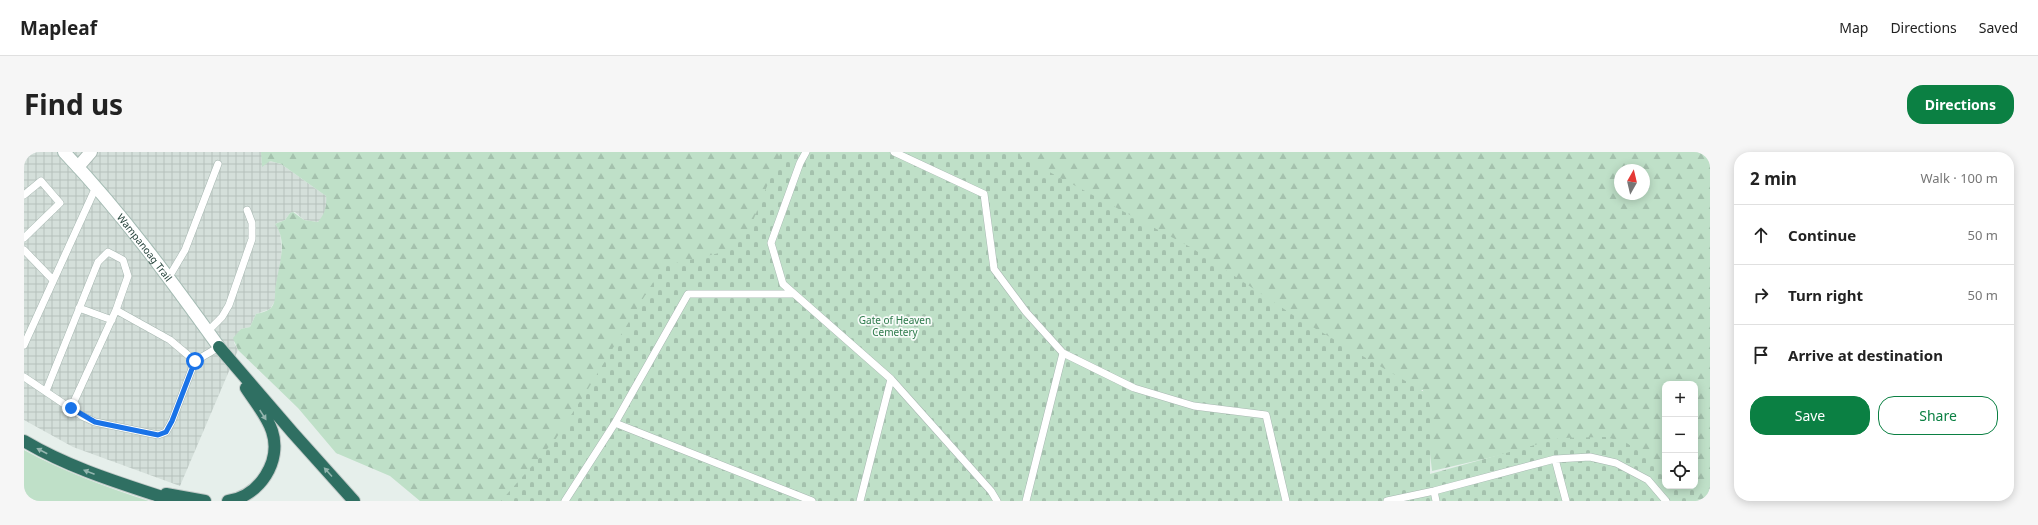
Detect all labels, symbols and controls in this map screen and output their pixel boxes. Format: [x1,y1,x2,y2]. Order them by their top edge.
text: Mapleaf [20,15,97,41]
text: Map [1839,18,1868,37]
text: Directions [1890,18,1957,37]
text: Saved [1979,18,2018,37]
text: Find us [24,85,123,123]
button: Directions [1907,85,2014,124]
north arrow [1614,164,1650,200]
text: 2 min [1750,167,1797,190]
text: Walk · 100 m [1920,169,1998,187]
street label: Wampanoag Trail [114,211,176,284]
icon: ahead [1750,224,1772,246]
text: Continue [1788,225,1856,245]
text: 50 m [1968,226,1998,244]
icon: right [1750,284,1772,306]
text: Turn right [1788,285,1863,305]
text: 50 m [1968,286,1998,304]
park label: Gate of Heaven Cemetery [859,313,931,339]
icon: arrive [1750,344,1772,366]
text: Arrive at destination [1788,345,1943,365]
route start [186,352,204,370]
map controls [1662,381,1698,489]
button: + [1662,381,1698,417]
button: Save [1750,396,1870,435]
button: Share [1878,396,1998,435]
route end [62,399,80,417]
one-way arrow [260,409,267,421]
button: − [1662,417,1698,453]
one-way arrow [36,447,47,454]
button: locate [1662,453,1698,489]
one-way arrow [324,468,333,477]
one-way arrow [83,469,95,475]

